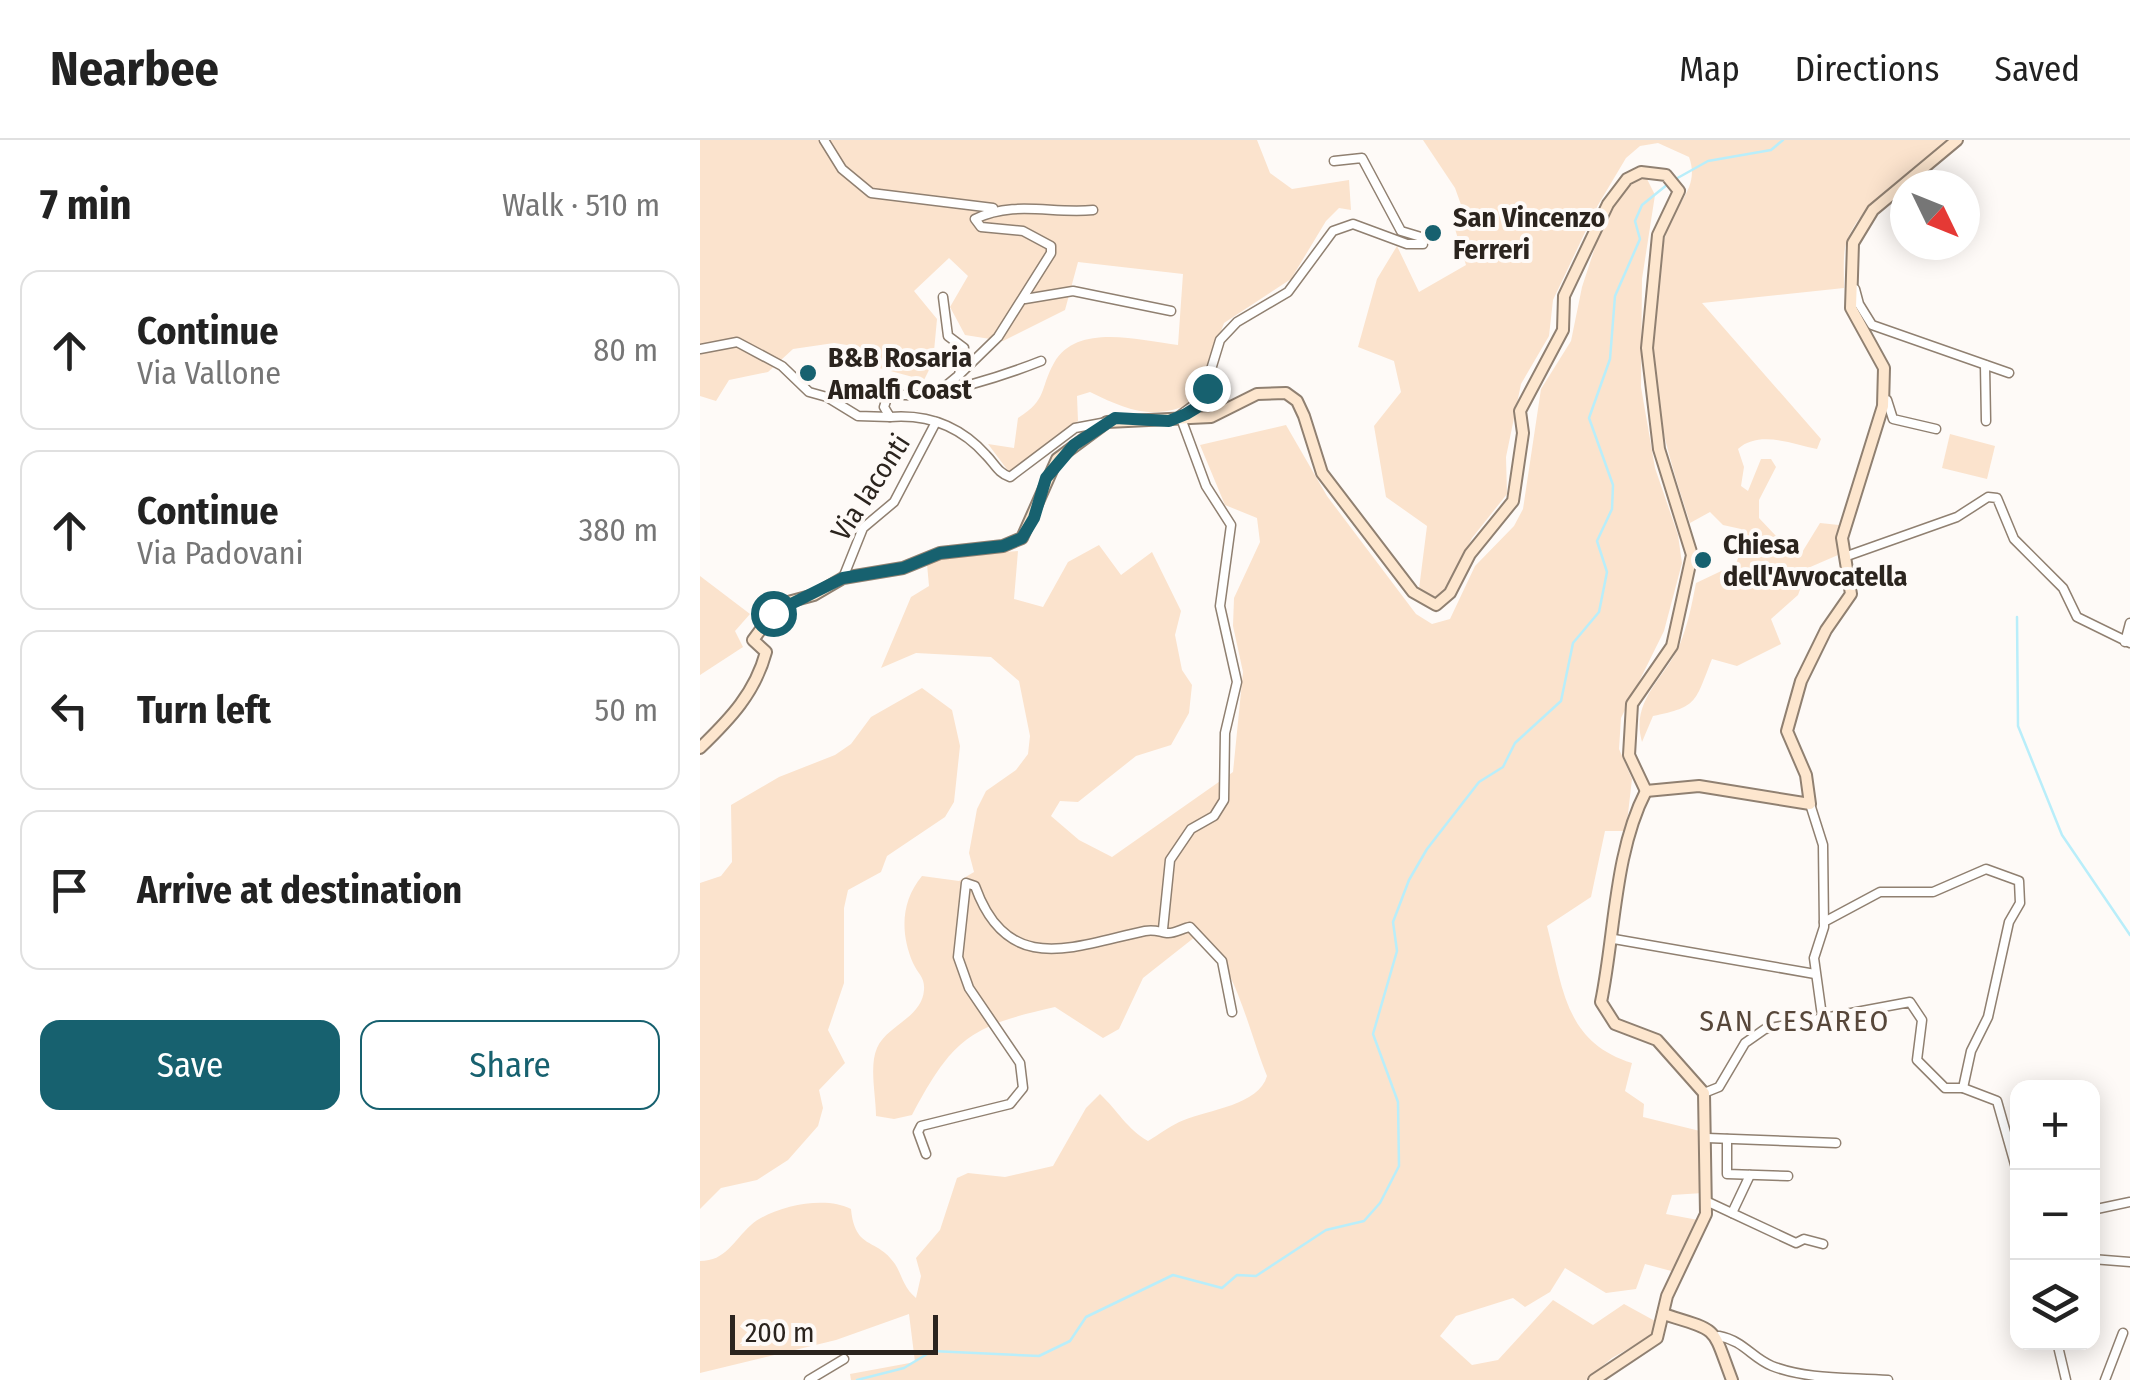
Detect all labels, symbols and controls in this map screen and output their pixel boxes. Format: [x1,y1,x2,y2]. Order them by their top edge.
text: Nearbee [50,40,219,98]
text: Map [1679,48,1740,90]
text: Directions [1795,48,1940,90]
text: Saved [1995,48,2080,90]
north arrow [1890,170,1980,260]
text: 7 min [40,180,132,230]
text: Walk · 510 m [502,186,660,224]
place label: San Vincenzo Ferreri [1453,201,1606,266]
marker: San Vincenzo Ferreri [1422,222,1444,244]
text: Continue [137,308,278,354]
icon: ahead [42,323,97,378]
text: 80 m [593,331,658,369]
place label: B&B Rosaria Amalfi Coast [827,341,973,406]
text: Via Vallone [137,354,281,392]
marker: B&B Rosaria Amalfi Coast [797,362,819,384]
route end [1185,366,1231,412]
street label: Via Iaconti [824,428,917,547]
text: Continue [137,488,278,534]
icon: ahead [42,503,97,558]
text: 380 m [579,511,658,549]
place label: Chiesa dell'Avvocatella [1723,528,1908,593]
text: Via Padovani [137,534,304,572]
marker: Chiesa dell'Avvocatella [1692,549,1714,571]
route start [751,591,797,637]
icon: left [42,683,97,738]
text: Turn left [137,687,271,733]
text: 50 m [595,691,658,729]
icon: arrive [42,863,97,918]
text: Arrive at destination [137,867,462,913]
district label: SAN CESAREO [1699,1003,1891,1039]
button: Save [40,1020,340,1110]
button: Share [360,1020,660,1110]
map controls [2010,1080,2100,1350]
button: + [2010,1080,2100,1170]
button: − [2010,1170,2100,1260]
button: layers [2010,1260,2100,1350]
scale bar [730,1310,938,1354]
text: 200 m [745,1316,815,1349]

